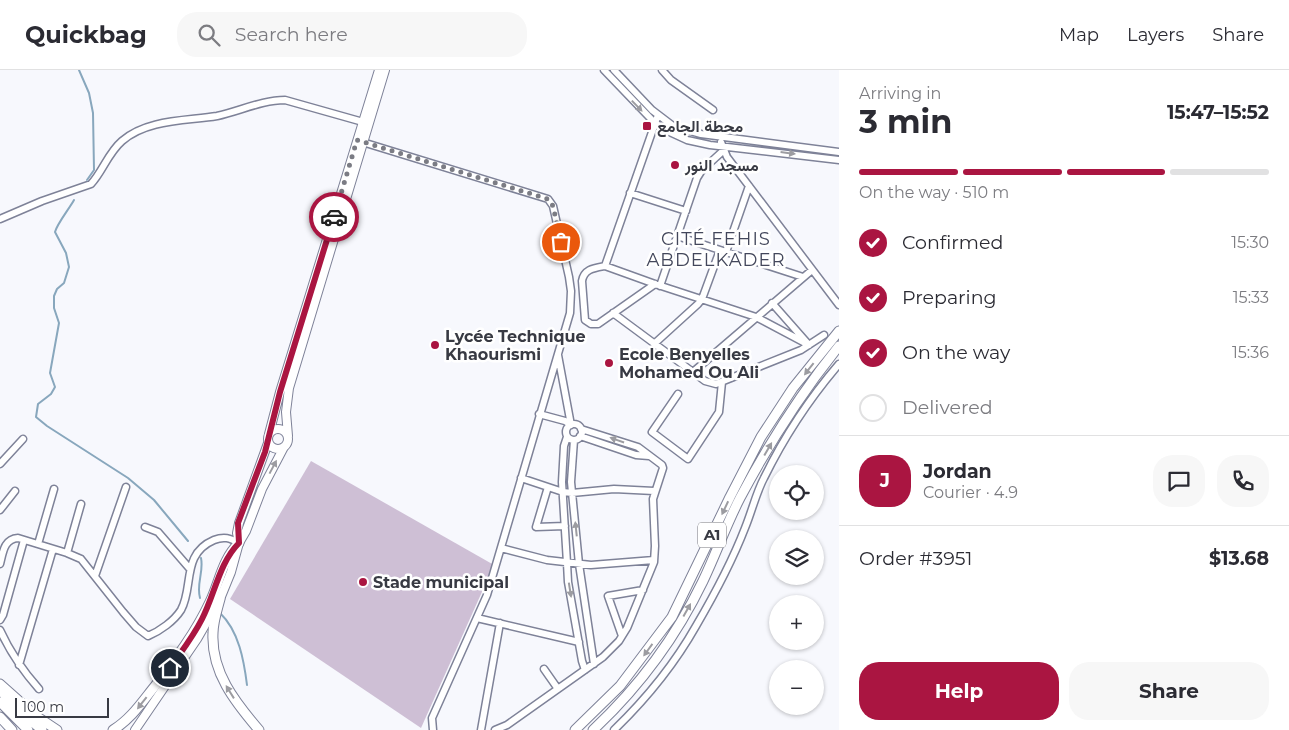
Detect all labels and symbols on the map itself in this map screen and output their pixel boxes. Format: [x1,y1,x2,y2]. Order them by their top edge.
one-way arrow [631,100,643,112]
place label: محطة الجامع [657,117,743,138]
marker: محطة الجامع [641,120,653,132]
one-way arrow [780,149,796,157]
place label: مسجد النور [684,156,759,176]
marker: مسجد النور [669,159,681,171]
courier [309,192,359,242]
pin [540,221,582,263]
district label: CITÉ FEHIS ABDELKADER [646,228,786,271]
place label: Lycée Technique Khaourismi [445,327,586,364]
marker: Lycée Technique Khaourismi [429,339,441,351]
place label: Ecole Benyelles Mohamed Ou Ali [619,345,759,382]
marker: Ecole Benyelles Mohamed Ou Ali [603,357,615,369]
one-way arrow [803,362,814,375]
one-way arrow [609,436,624,444]
one-way arrow [763,442,772,455]
one-way arrow [269,460,277,474]
one-way arrow [721,501,729,515]
one-way arrow [572,520,580,536]
road number: A1 [698,522,726,548]
place label: Stade municipal [373,573,509,592]
marker: Stade municipal [357,576,369,588]
one-way arrow [566,582,574,598]
one-way arrow [683,603,692,616]
one-way arrow [643,643,653,657]
pin [149,647,191,689]
one-way arrow [225,685,234,698]
scale bar [15,695,109,718]
one-way arrow [136,696,147,709]

